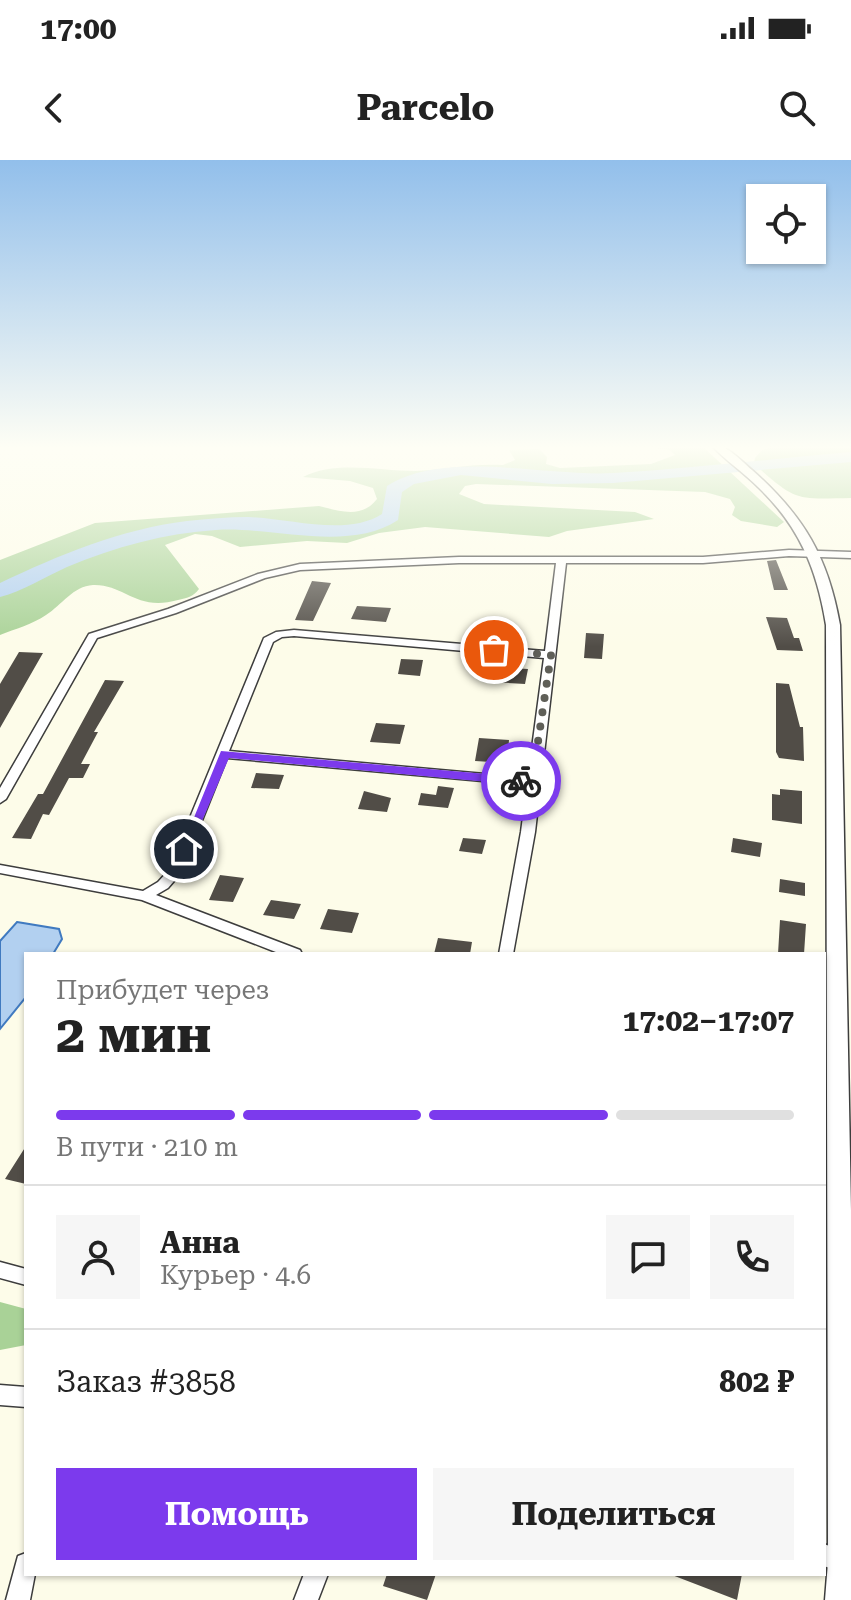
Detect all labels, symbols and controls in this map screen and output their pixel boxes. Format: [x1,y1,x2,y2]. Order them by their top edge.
text: 17:00 [40,11,117,46]
icon: back [32,86,76,130]
icon: search [775,86,819,130]
text: Parcelo [356,87,495,129]
map controls [746,184,826,264]
button: locate [746,184,826,264]
pin [460,616,528,684]
icon: bag [472,628,516,672]
courier [481,741,561,821]
icon: bike [499,759,543,803]
pin [150,815,218,883]
icon: home [162,827,206,871]
text: Прибудет через [56,975,270,1005]
text: 17:02–17:07 [622,1003,794,1038]
text: 2 мин [56,1004,211,1065]
text: В пути · 210 m [56,1132,238,1162]
button: person [56,1215,140,1299]
button: chat [606,1215,690,1299]
button: phone [710,1215,794,1299]
text: Анна [160,1225,240,1260]
text: Курьер · 4.6 [160,1260,311,1290]
text: Заказ #3858 [56,1364,236,1399]
text: 802 ₽ [719,1364,794,1399]
button: Помощь [56,1468,417,1560]
button: Поделиться [433,1468,794,1560]

